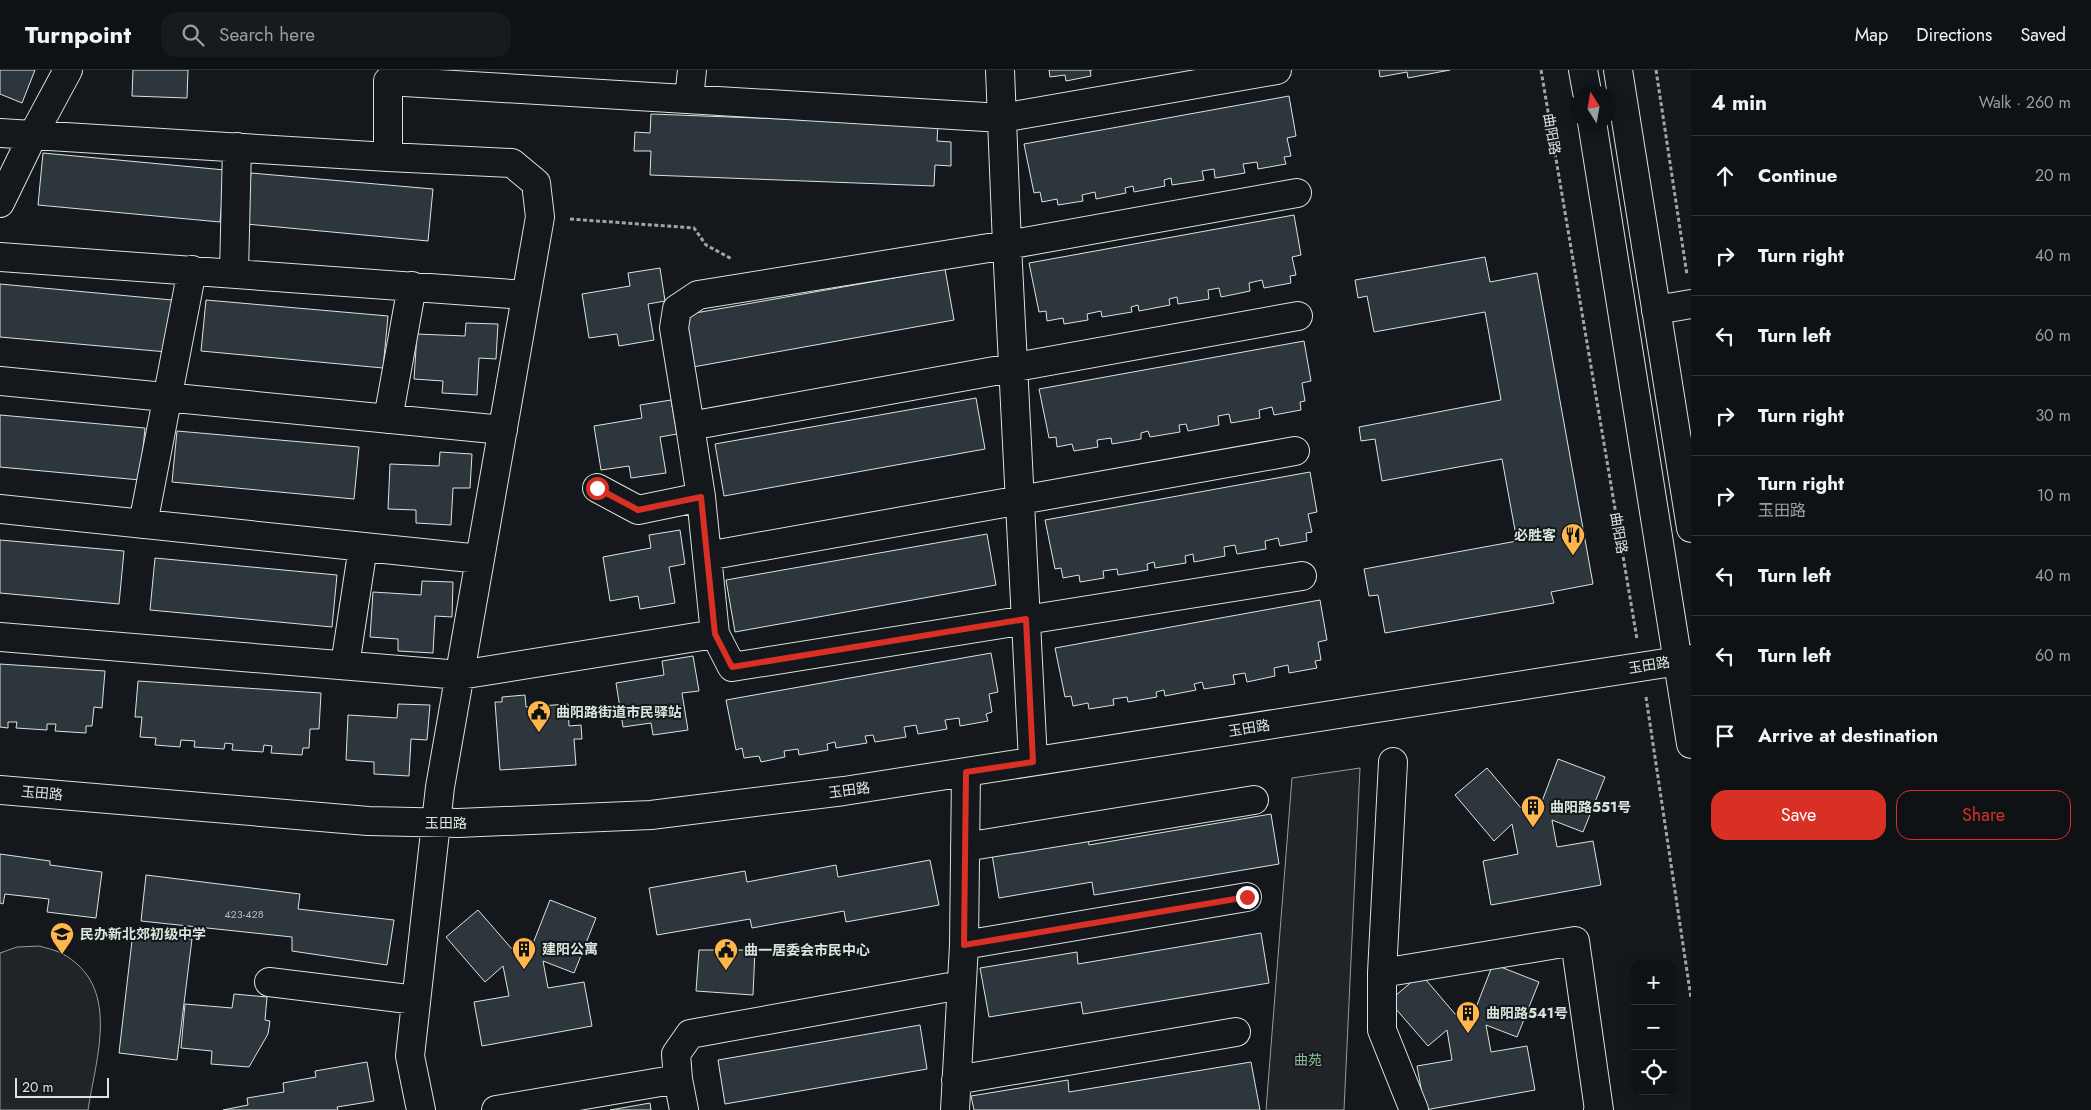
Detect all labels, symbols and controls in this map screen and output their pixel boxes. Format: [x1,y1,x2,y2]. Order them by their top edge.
search box [161,12,511,57]
text: Turnpoint [25,17,131,52]
icon: search [179,21,207,49]
text: Search here [219,21,315,48]
text: Map [1855,22,1888,48]
text: Directions [1916,22,1992,48]
text: Saved [2020,22,2066,48]
north arrow [1571,85,1616,130]
text: 4 min [1711,88,1767,118]
text: Walk · 260 m [1979,91,2071,114]
street label: 曲阳路 [1539,112,1565,156]
icon: ahead [1711,162,1739,190]
text: Continue [1758,162,1837,189]
text: 20 m [2035,164,2071,187]
icon: right [1711,242,1739,270]
text: Turn right [1758,242,1844,269]
text: 40 m [2035,244,2071,267]
icon: left [1711,322,1739,350]
text: Turn left [1758,322,1831,349]
text: 60 m [2035,324,2071,347]
icon: right [1711,402,1739,430]
text: Turn right [1758,402,1844,429]
text: 30 m [2035,404,2071,427]
text: Turn right [1758,470,1844,497]
route start [586,477,609,500]
icon: right [1711,482,1739,510]
text: 10 m [2037,484,2071,507]
text: 玉田路 [1758,499,1806,522]
street label: 曲阳路 [1606,511,1632,555]
restaurant icon: 必胜客 [1560,522,1586,556]
place label: 必胜客 [1514,525,1556,545]
icon: left [1711,562,1739,590]
text: Turn left [1758,562,1831,589]
text: 40 m [2035,564,2071,587]
icon: left [1711,642,1739,670]
text: Turn left [1758,642,1831,669]
text: 60 m [2035,644,2071,667]
street label: 玉田路 [1627,652,1671,678]
public building icon: 曲阳路街道市民驿站 [526,699,552,733]
place label: 曲阳路街道市民驿站 [556,702,682,722]
street label: 玉田路 [1227,715,1271,741]
icon: arrive [1711,722,1739,750]
text: Arrive at destination [1758,722,1938,749]
street label: 玉田路 [827,777,871,803]
street label: 玉田路 [20,781,64,805]
button: Save [1711,790,1886,840]
button: Share [1896,790,2071,840]
building icon: 曲阳路551号 [1520,794,1546,828]
place label: 曲阳路551号 [1550,797,1631,817]
street label: 玉田路 [425,813,467,833]
route end [1236,886,1259,909]
house number: 423-428 [224,906,264,922]
school or university icon: 民办新北郊初级中学 [49,921,75,955]
place label: 民办新北郊初级中学 [80,924,206,944]
building icon: 建阳公寓 [511,936,537,970]
public building icon: 曲一居委会市民中心 [713,937,739,971]
place label: 建阳公寓 [542,939,598,959]
place label: 曲一居委会市民中心 [744,940,870,960]
map controls [1631,960,1676,1095]
button: + [1631,960,1676,1005]
building icon: 曲阳路541号 [1455,1000,1481,1034]
place label: 曲阳路541号 [1486,1003,1568,1023]
button: − [1631,1005,1676,1050]
park label: 曲苑 [1294,1050,1322,1070]
button: locate [1631,1050,1676,1095]
scale bar [15,1075,109,1098]
text: 20 m [22,1077,54,1097]

